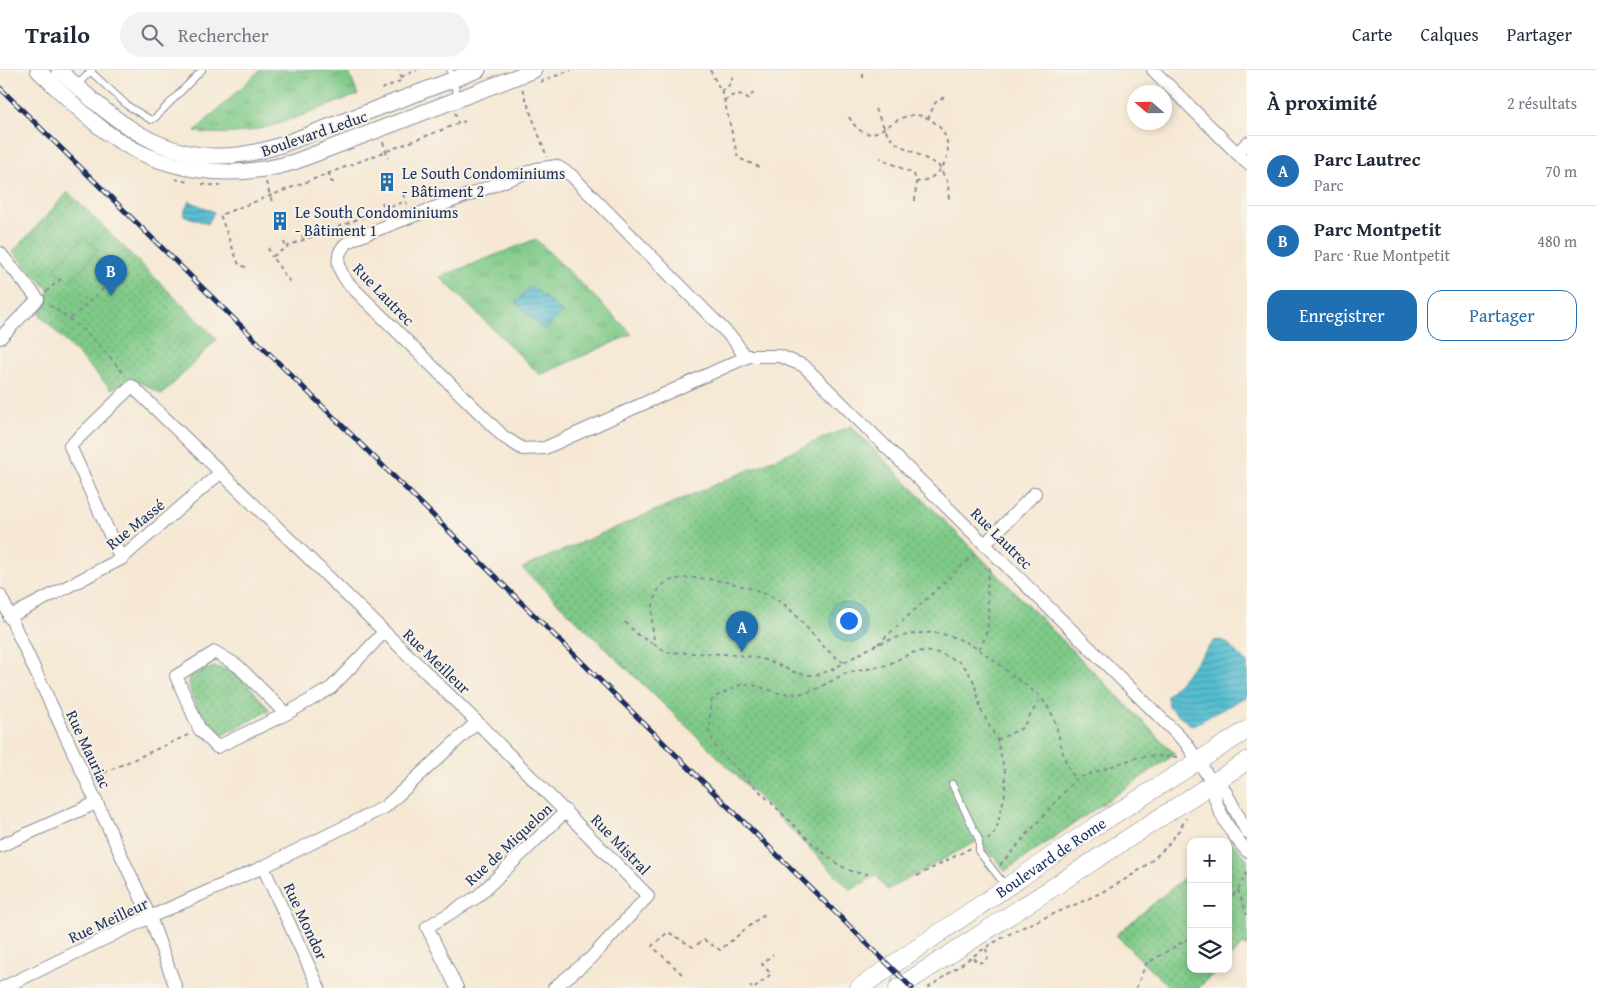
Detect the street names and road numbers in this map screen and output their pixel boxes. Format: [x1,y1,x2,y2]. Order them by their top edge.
street label: Boulevard Leduc [258,104,370,162]
street label: Rue Lautrec [348,257,420,331]
street label: Rue Massé [100,493,170,555]
street label: Rue Lautrec [965,501,1039,575]
street label: Rue Meilleur [398,623,476,700]
street label: Rue Mauriac [60,706,118,792]
street label: Rue de Miquelon [459,797,557,891]
street label: Rue Mistral [586,808,657,880]
street label: Boulevard de Rome [990,811,1111,903]
street label: Rue Mondor [278,879,334,964]
street label: Rue Meilleur [64,891,152,949]

